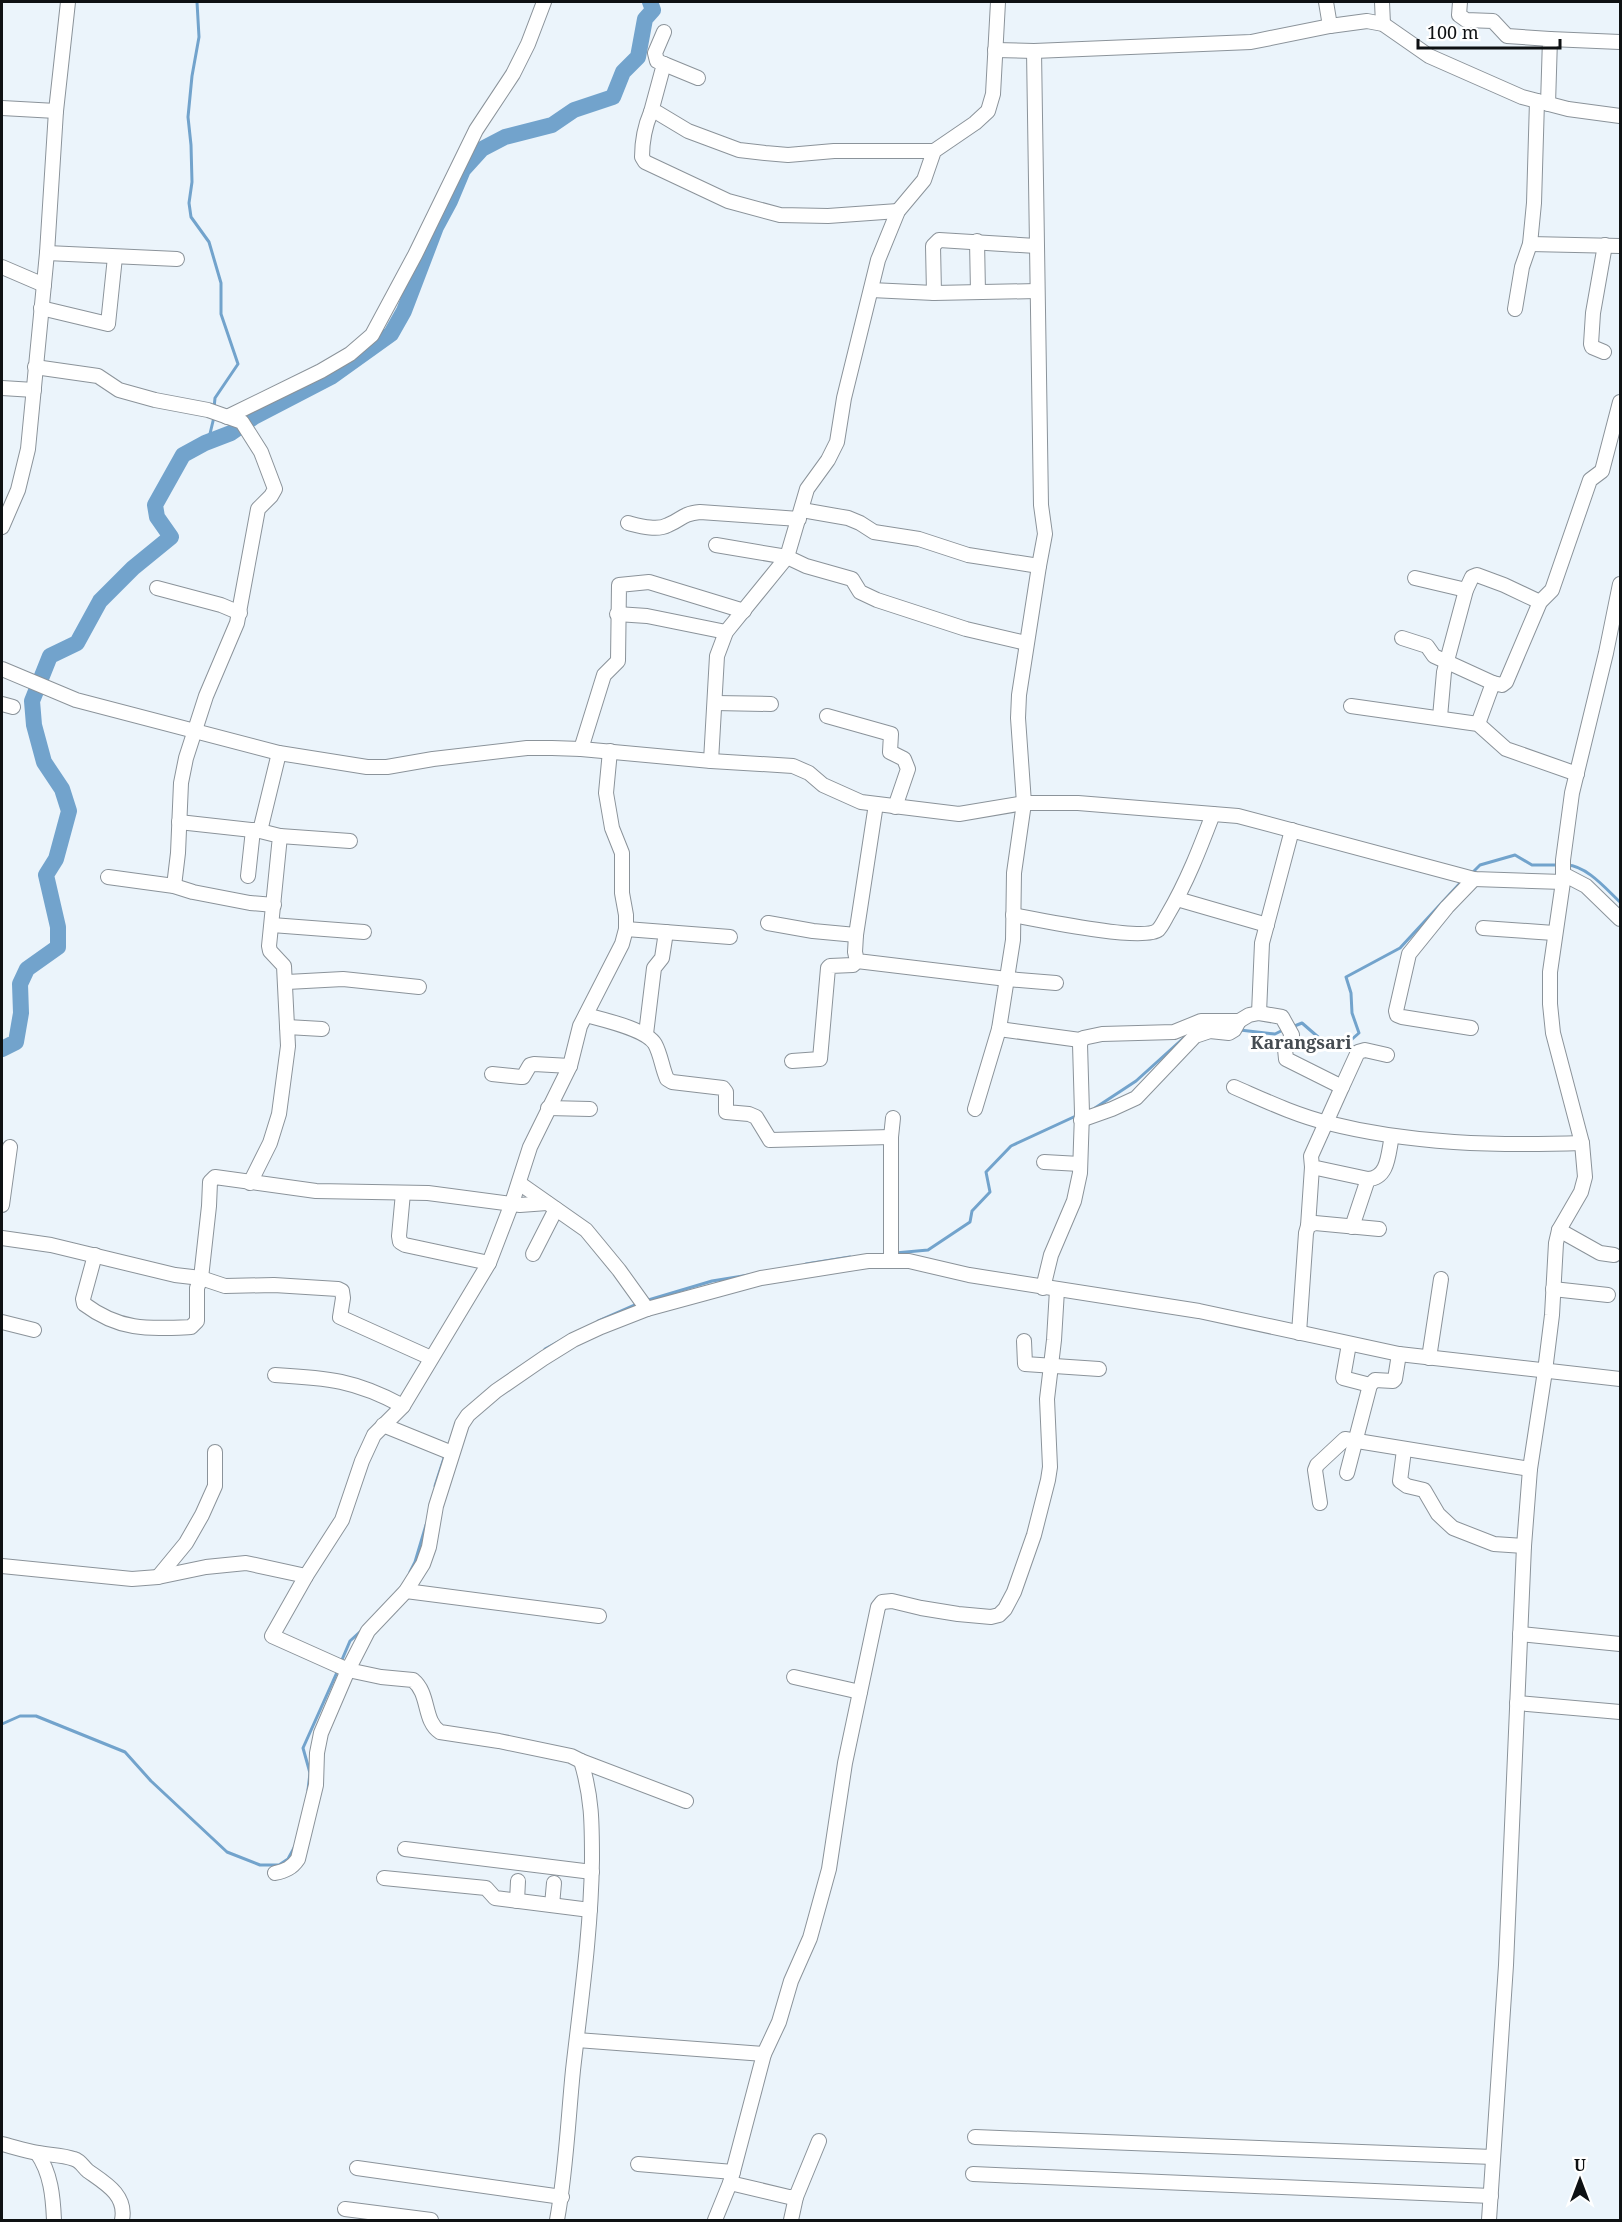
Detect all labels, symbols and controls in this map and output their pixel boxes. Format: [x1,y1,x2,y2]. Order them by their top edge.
scale bar [1418,12,1560,50]
text: 100 m [1427,20,1479,44]
district label: Karangsari [1250,1030,1352,1054]
north arrow [1550,2150,1610,2210]
text: U [1574,2154,1586,2176]

